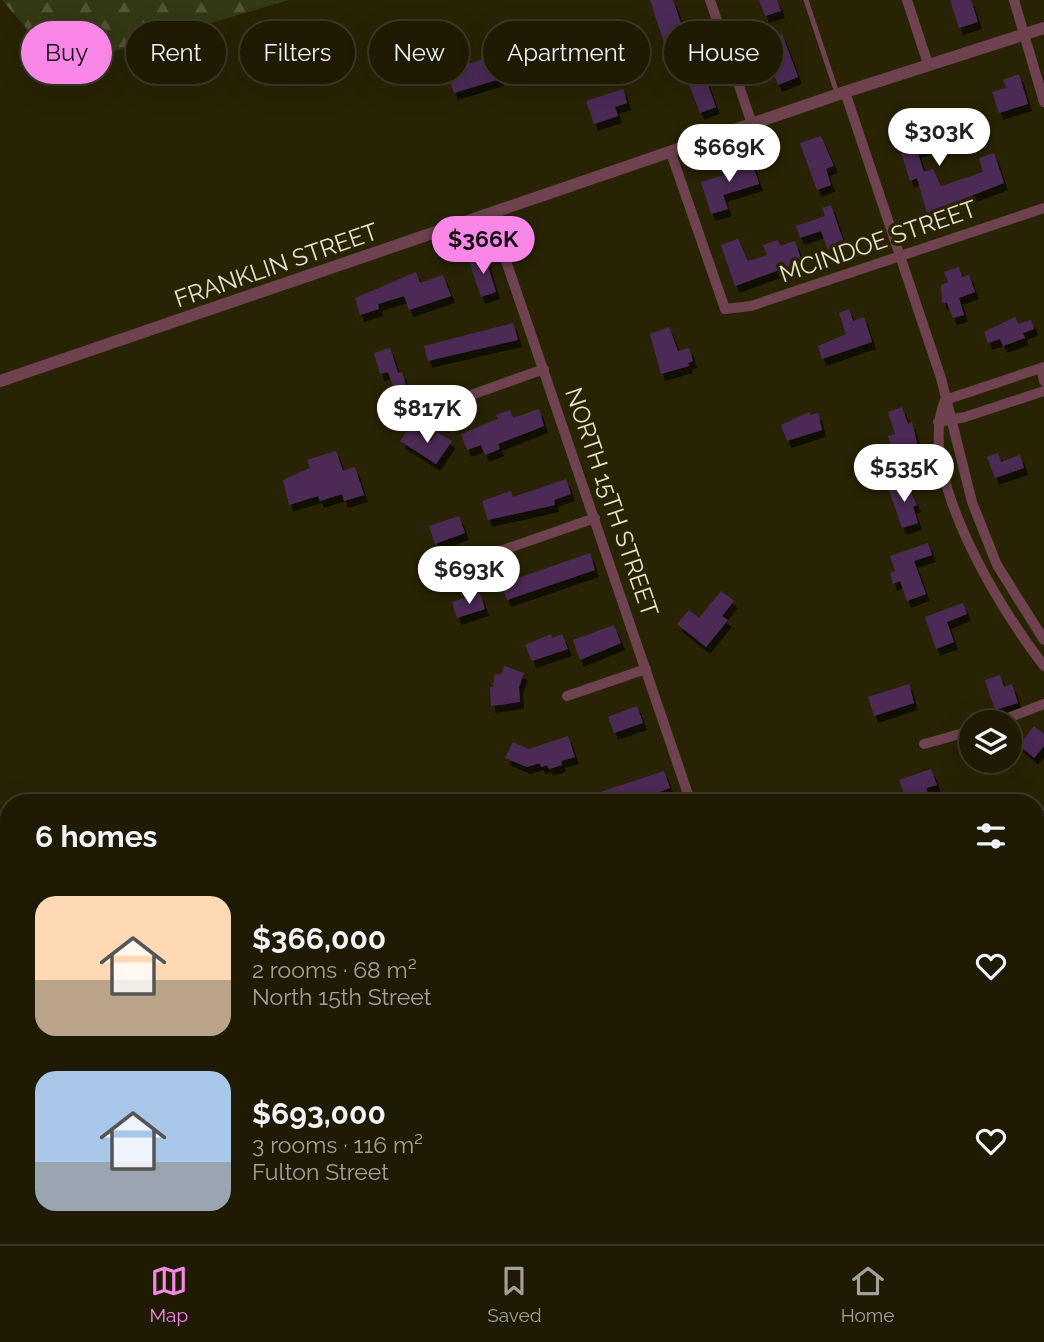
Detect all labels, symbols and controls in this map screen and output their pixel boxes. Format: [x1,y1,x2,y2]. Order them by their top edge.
chip: Buy [21,21,112,84]
chip: Rent [126,21,226,84]
chip: Filters [240,21,355,84]
chip: New [369,21,469,84]
chip: Apartment [483,21,650,84]
chip: House [664,21,783,84]
pin: $303K [890,108,988,168]
text: $303K [904,117,974,144]
pin: $669K [680,124,778,184]
text: $669K [693,133,765,160]
street label: MCINDOE STREET [776,194,981,288]
street label: FRANKLIN STREET [170,216,382,313]
pin: $366K [434,216,532,276]
text: $366K [448,225,518,252]
street label: NORTH 15TH STREET [559,384,665,621]
pin: $817K [378,386,476,445]
text: $817K [393,394,461,421]
pin: $535K [855,444,953,504]
text: $535K [870,453,938,480]
pin: $693K [420,546,518,606]
text: $693K [434,555,504,582]
map controls [959,710,1022,773]
button: layers [959,710,1022,773]
icon: filters [972,817,1010,855]
text: 6 homes [35,819,157,854]
text: $366,000 [252,921,386,956]
icon: home [91,924,175,1008]
icon: heart [972,947,1010,985]
text: 2 rooms · 68 m² [252,956,417,983]
text: North 15th Street [252,983,431,1010]
text: $693,000 [252,1096,386,1131]
icon: home [91,1099,175,1183]
icon: heart [972,1122,1010,1160]
text: 3 rooms · 116 m² [252,1131,423,1158]
text: Fulton Street [252,1158,389,1185]
tab: Map [150,1262,188,1326]
tab: Saved [487,1262,542,1326]
tab: Home [841,1262,894,1326]

